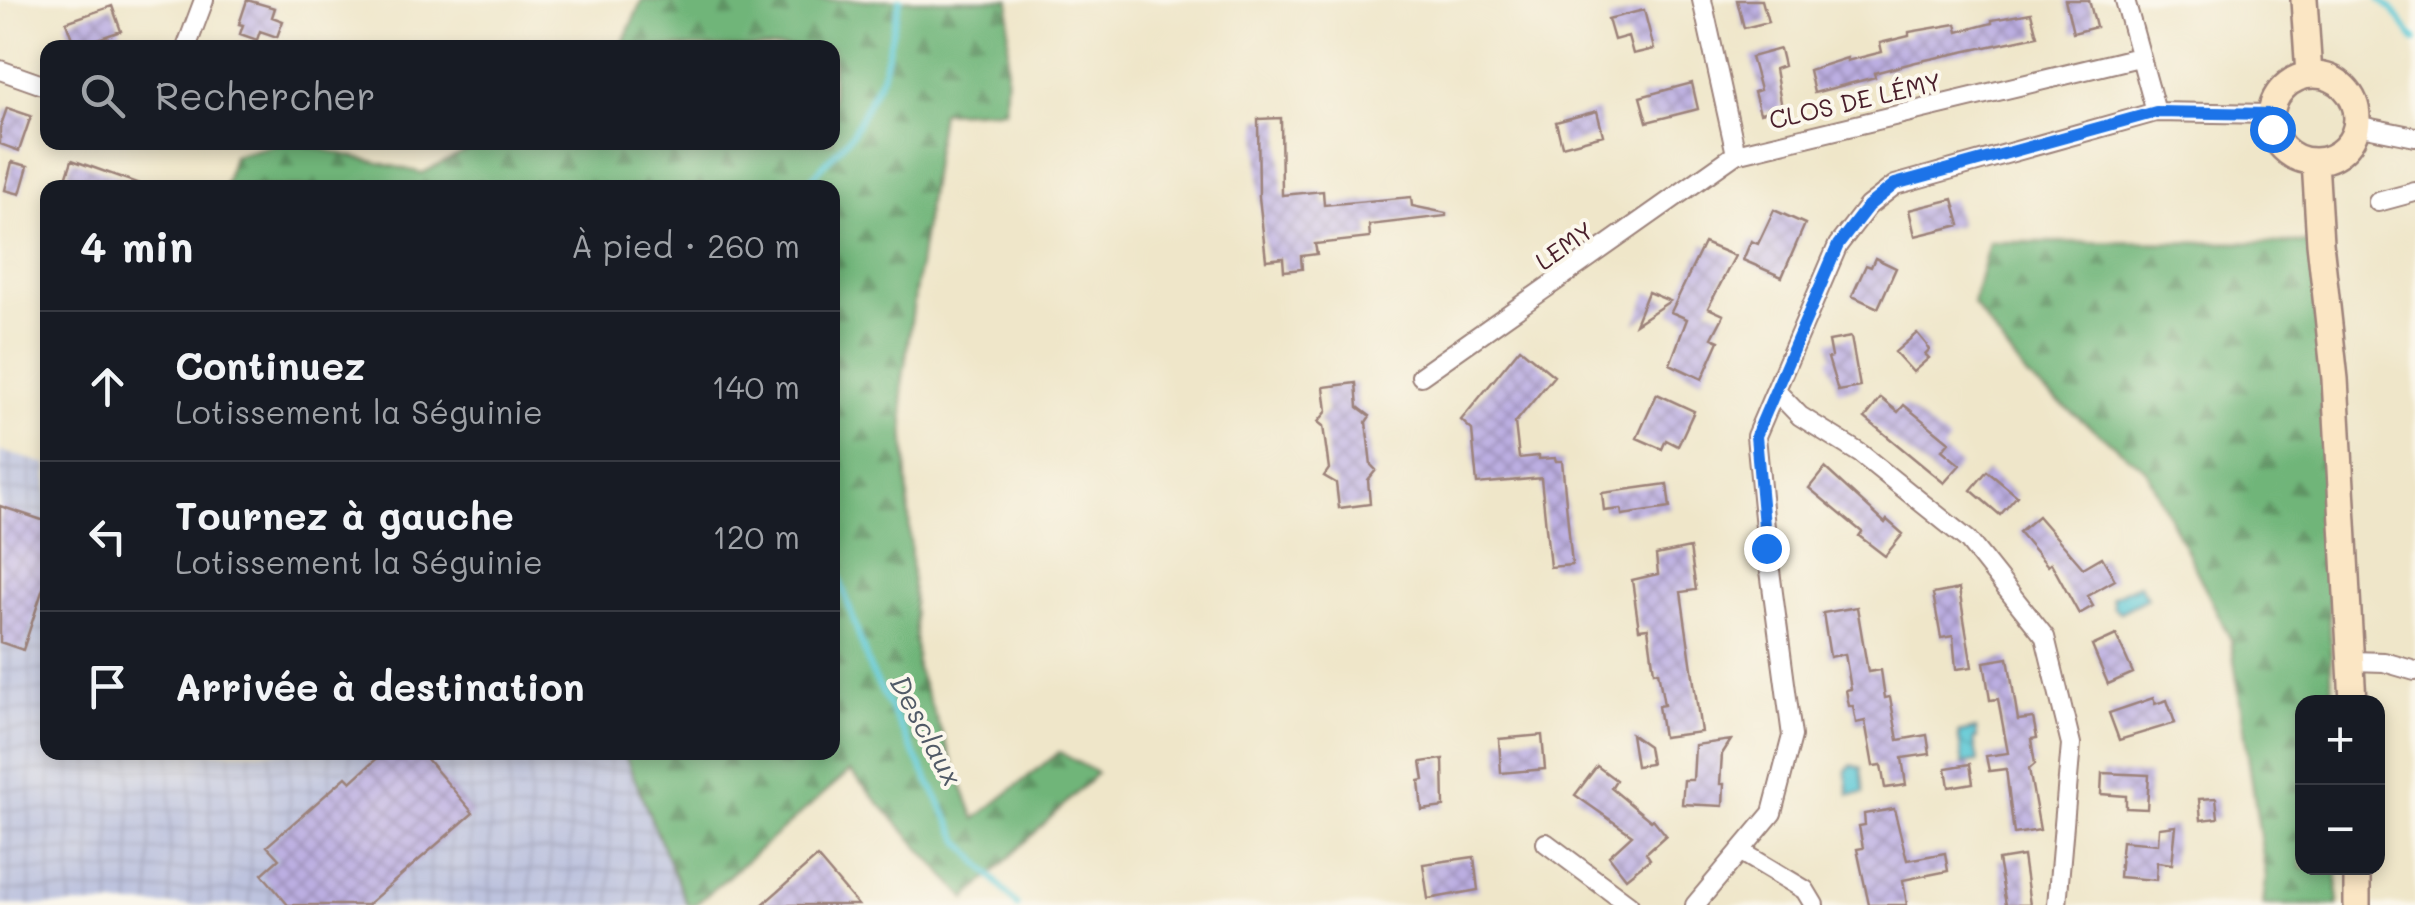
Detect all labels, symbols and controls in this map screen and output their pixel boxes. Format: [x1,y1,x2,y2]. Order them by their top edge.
search box [40,40,840,150]
street label: CLOS DE LÉMY [1766,65,1944,135]
icon: search [75,68,130,123]
text: Rechercher [155,70,376,120]
route start [2250,107,2296,153]
street label: LEMY [1529,214,1599,276]
text: 4 min [80,218,193,273]
text: À pied · 260 m [571,224,800,266]
text: Continuez [175,340,366,390]
icon: ahead [80,359,135,414]
text: 140 m [711,365,800,407]
text: Lotissement la Séguinie [175,390,543,432]
text: Tournez à gauche [175,490,514,540]
icon: left [80,509,135,564]
text: 120 m [712,515,800,557]
route end [1744,526,1790,572]
text: Lotissement la Séguinie [175,540,543,582]
icon: arrive [80,659,135,714]
text: Arrivée à destination [175,661,585,711]
water label: Desclaux [883,668,971,792]
map controls [2295,695,2385,875]
button: + [2295,695,2385,785]
button: − [2295,785,2385,875]

